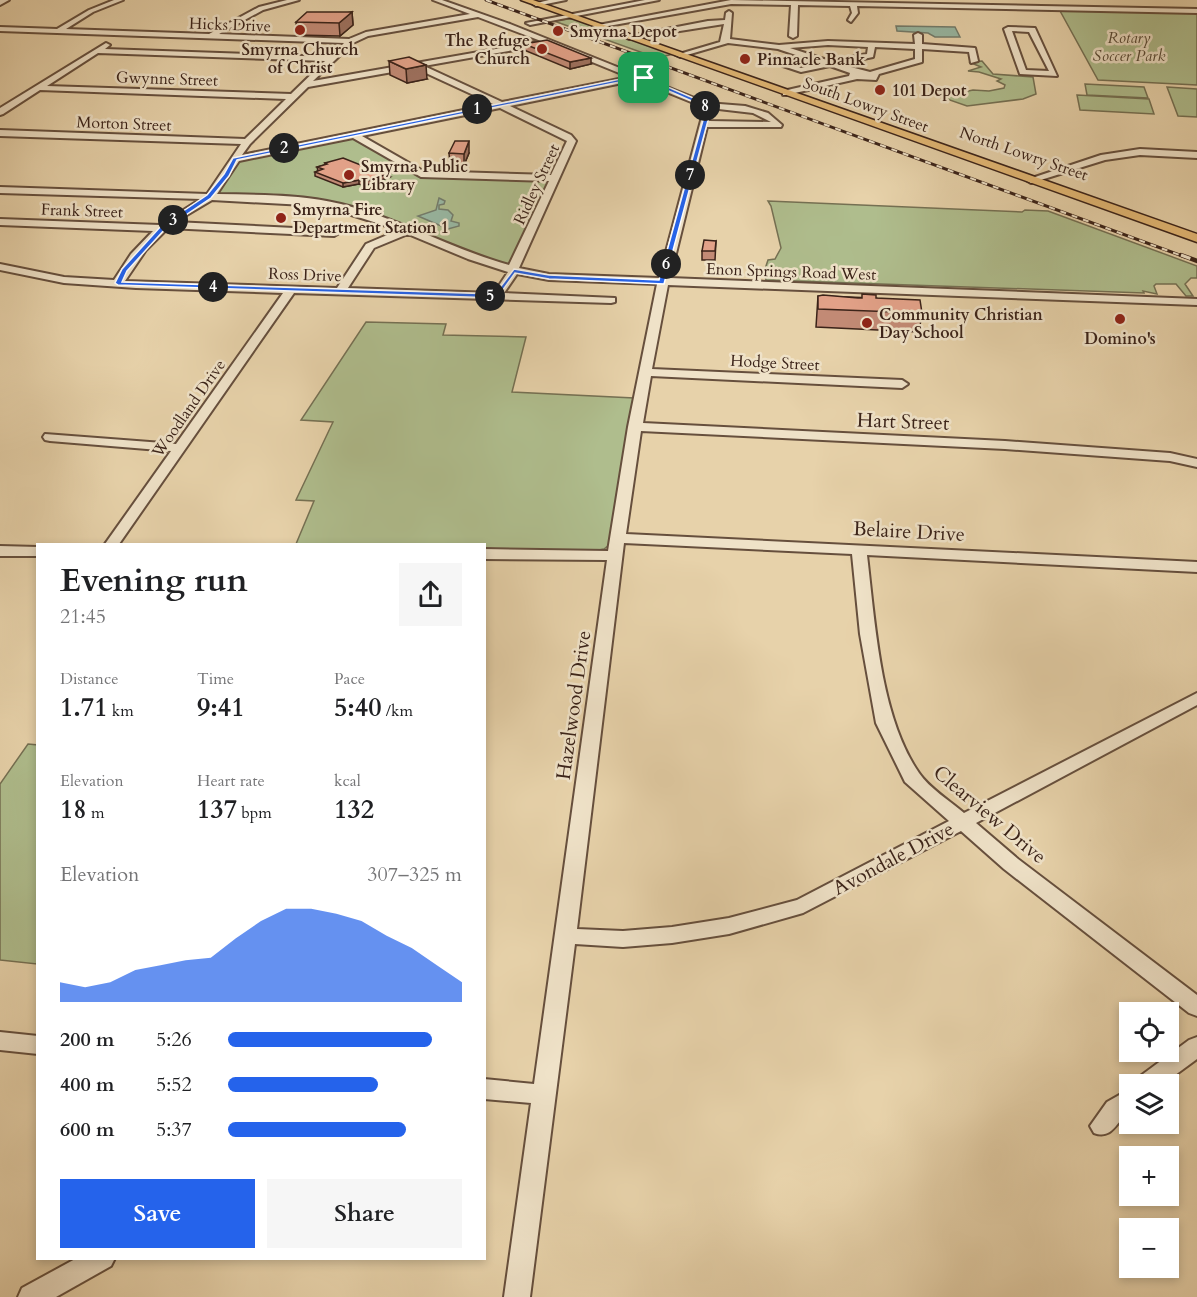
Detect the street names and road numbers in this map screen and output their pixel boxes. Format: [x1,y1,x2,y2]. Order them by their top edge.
street label: Hicks Drive [189,13,271,37]
street label: Gwynne Street [116,66,218,92]
street label: South Lowry Street [800,72,931,138]
street label: Morton Street [76,111,172,137]
street label: North Lowry Street [957,122,1091,186]
street label: Ridley Street [509,140,565,228]
street label: Frank Street [40,199,123,223]
street label: Enon Springs Road West [705,258,876,286]
street label: Ross Drive [268,263,342,287]
street label: Hodge Street [730,350,820,376]
street label: Woodland Drive [146,355,231,463]
street label: Hart Street [856,406,950,437]
street label: Belaire Drive [852,515,966,548]
street label: Hazelwood Drive [550,629,597,781]
street label: Clearview Drive [927,759,1052,870]
street label: Avondale Drive [828,815,959,902]

